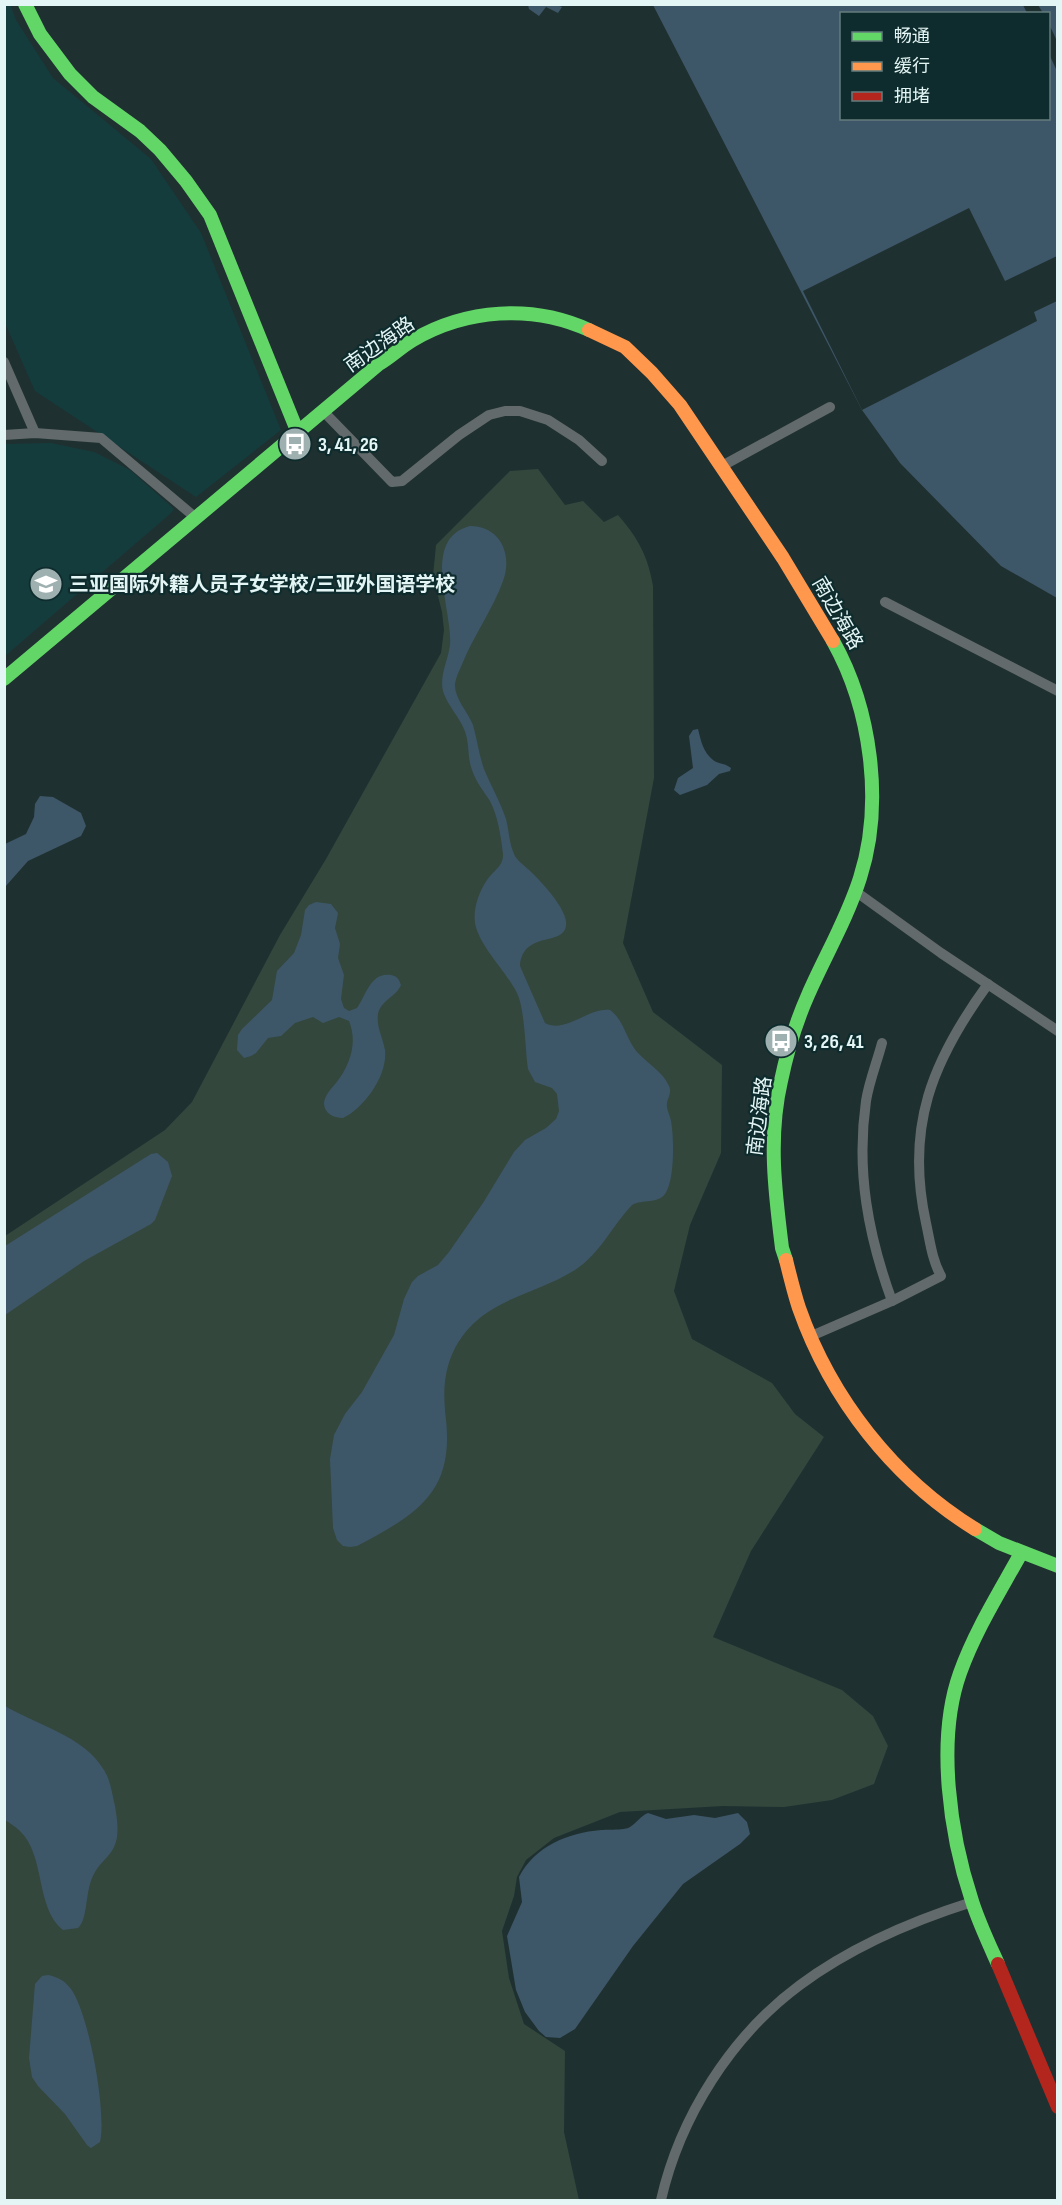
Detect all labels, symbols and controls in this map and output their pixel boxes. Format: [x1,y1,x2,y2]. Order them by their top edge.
legend [840,12,1050,120]
text: 畅通 [894,26,930,47]
text: 缓行 [894,56,930,77]
text: 拥堵 [894,86,930,107]
street label: 南边海路 [340,312,419,378]
bus stop icon: 3, 41, 26 [277,426,313,462]
place label: 3, 41, 26 [318,433,378,457]
school or university icon: 三亚国际外籍人员子女学校/三亚外国语学校 [28,566,64,602]
place label: 三亚国际外籍人员子女学校/三亚外国语学校 [69,573,456,597]
street label: 南边海路 [807,573,868,654]
bus stop icon: 3, 26, 41 [763,1023,799,1059]
place label: 3, 26, 41 [804,1030,864,1054]
street label: 南边海路 [743,1075,777,1157]

